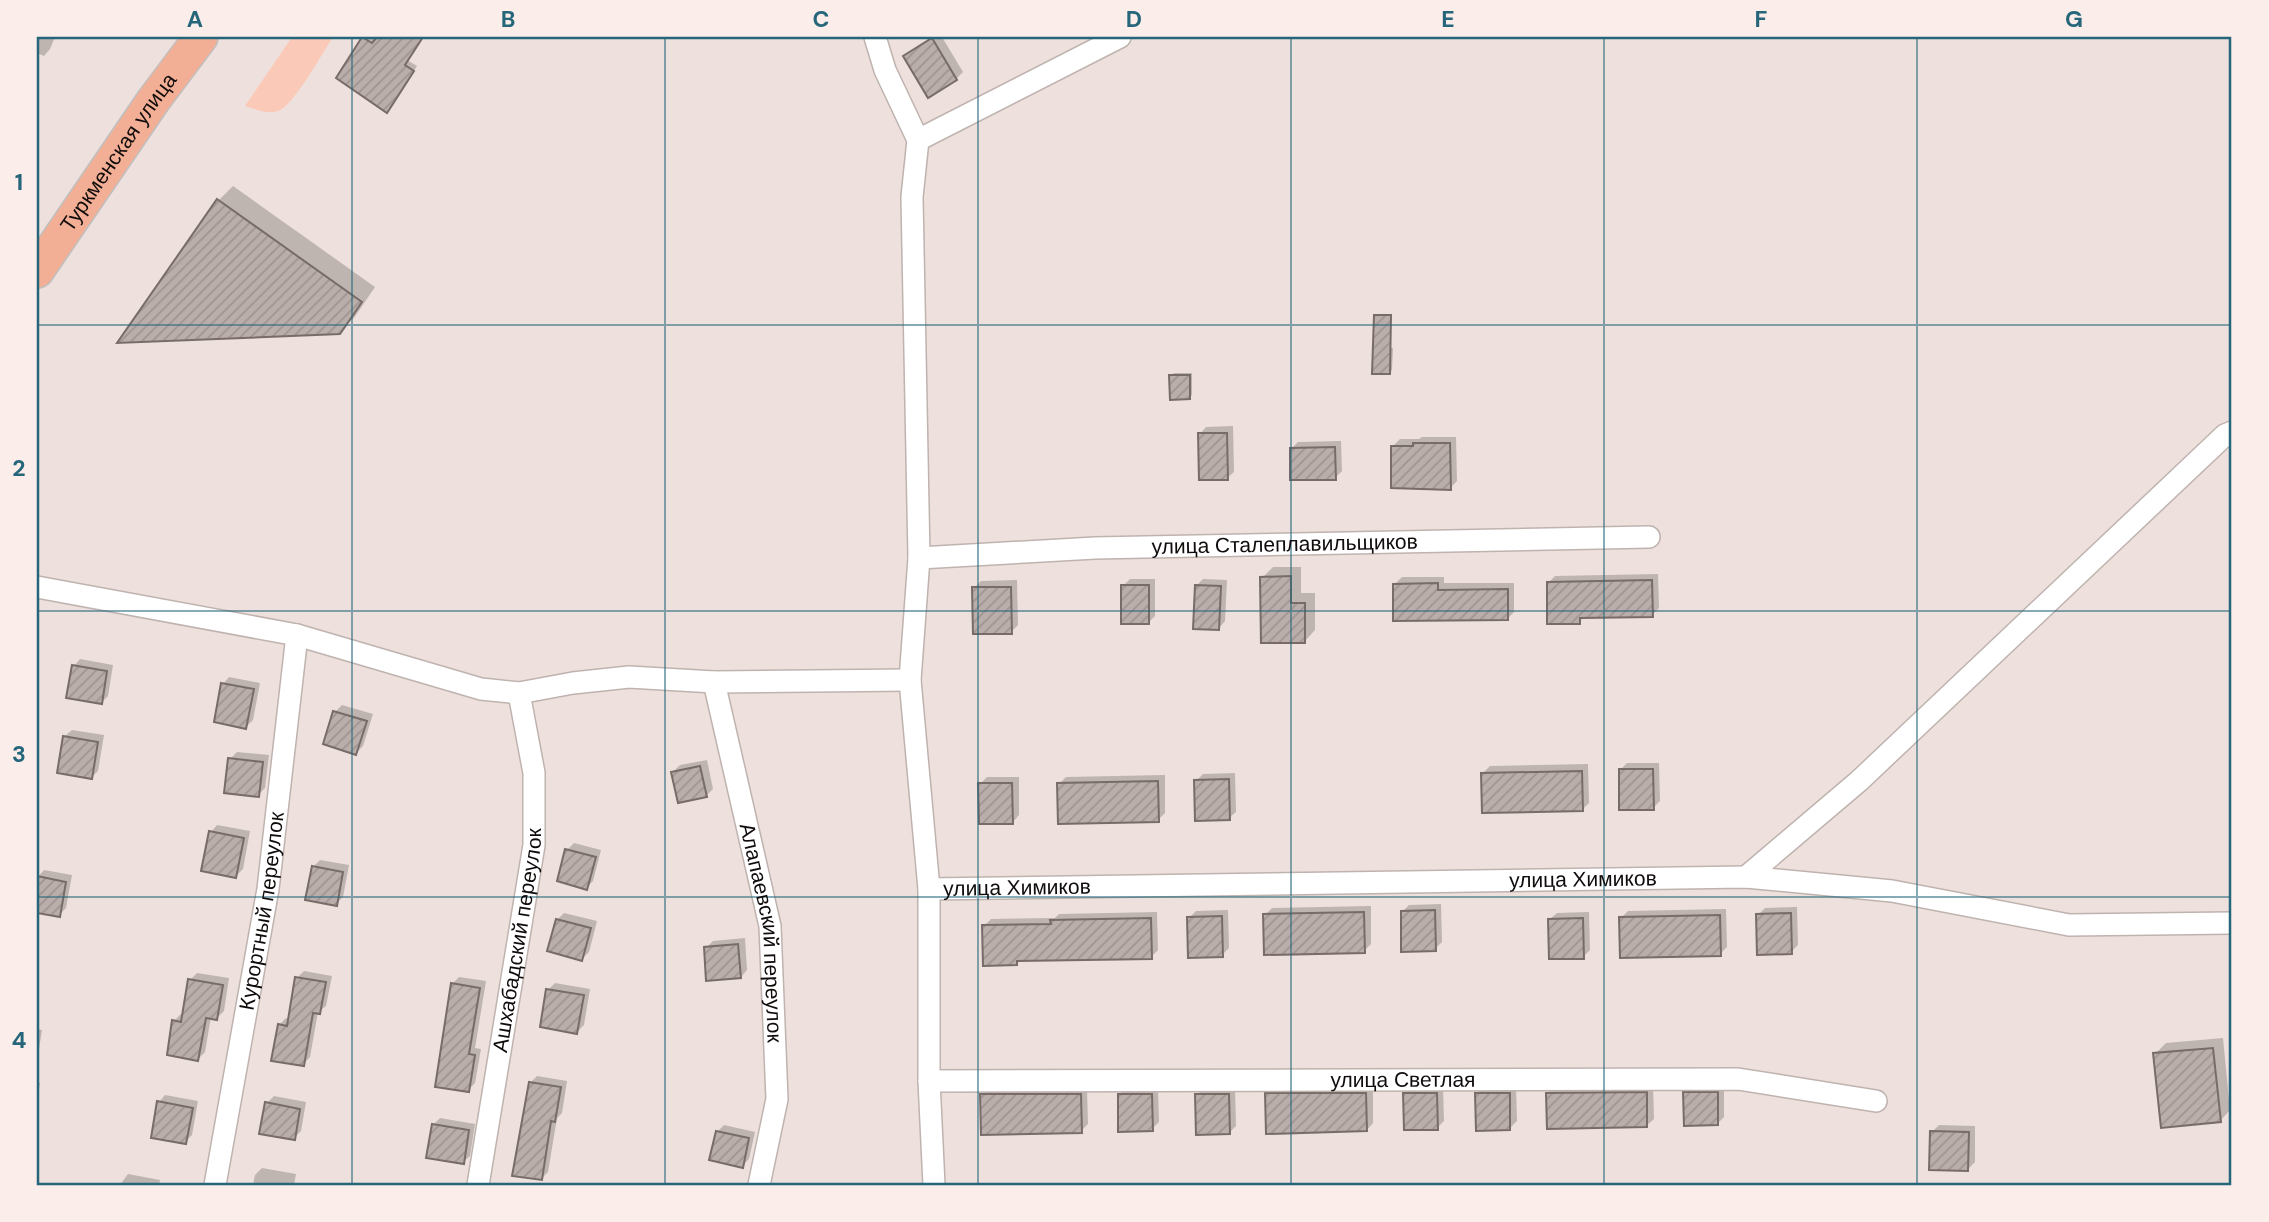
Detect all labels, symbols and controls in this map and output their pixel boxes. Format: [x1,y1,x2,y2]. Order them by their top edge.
text: A [187,4,203,34]
text: B [501,4,515,34]
text: C [813,4,829,34]
text: D [1126,4,1142,34]
text: E [1441,4,1455,34]
text: F [1755,4,1768,34]
text: G [2065,4,2083,34]
street label: Туркменская улица [54,67,183,237]
text: 1 [15,167,23,197]
text: 2 [12,453,26,483]
street label: улица Сталеплавильщиков [1151,528,1418,561]
text: 3 [12,739,26,769]
street label: Курортный переулок [233,810,291,1012]
street label: Алапаевский переулок [733,820,789,1044]
street label: Ашхабадский переулок [486,827,548,1054]
street label: улица Химиков [1509,864,1657,894]
street label: улица Химиков [943,873,1091,903]
text: 4 [12,1025,27,1055]
street label: улица Светлая [1330,1066,1476,1094]

